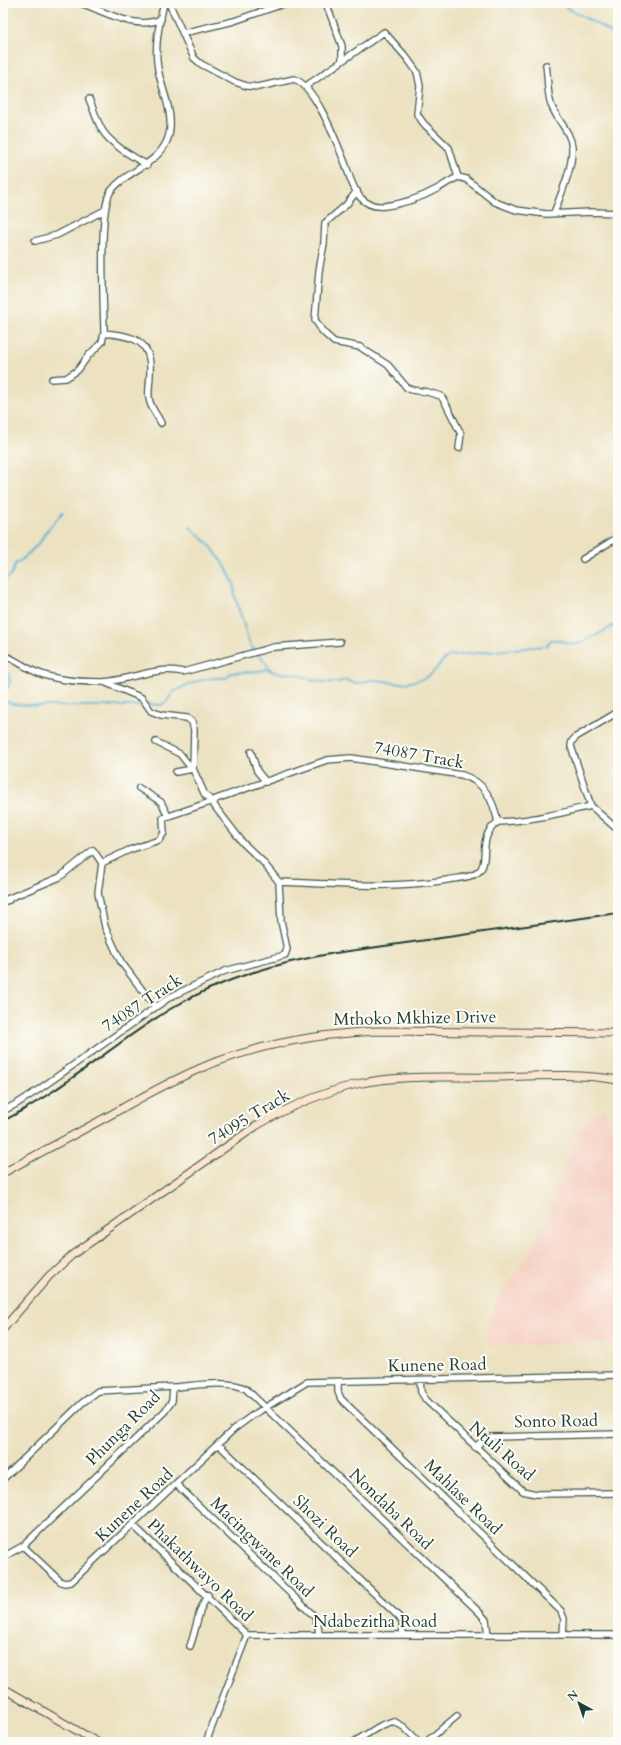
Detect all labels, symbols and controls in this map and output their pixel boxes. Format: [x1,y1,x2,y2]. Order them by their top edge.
street label: 74087 Track [372,736,467,774]
street label: 74087 Track [98,968,187,1037]
street label: Mthoko Mkhize Drive [333,1005,497,1031]
street label: 74095 Track [204,1083,295,1150]
street label: Kunene Road [387,1353,487,1377]
street label: Phunga Road [81,1386,165,1470]
street label: Sonto Road [514,1409,598,1433]
street label: Ntuli Road [464,1416,540,1486]
street label: Mahlase Road [419,1454,507,1540]
street label: Kunene Road [90,1463,178,1547]
street label: Nondaba Road [344,1463,438,1555]
street label: Shozi Road [288,1489,362,1563]
street label: Macingwane Road [205,1492,319,1602]
street label: Phakathwayo Road [142,1513,258,1627]
street label: Ndabezitha Road [313,1610,437,1633]
north arrow [559,1683,599,1723]
text: N [564,1687,582,1705]

